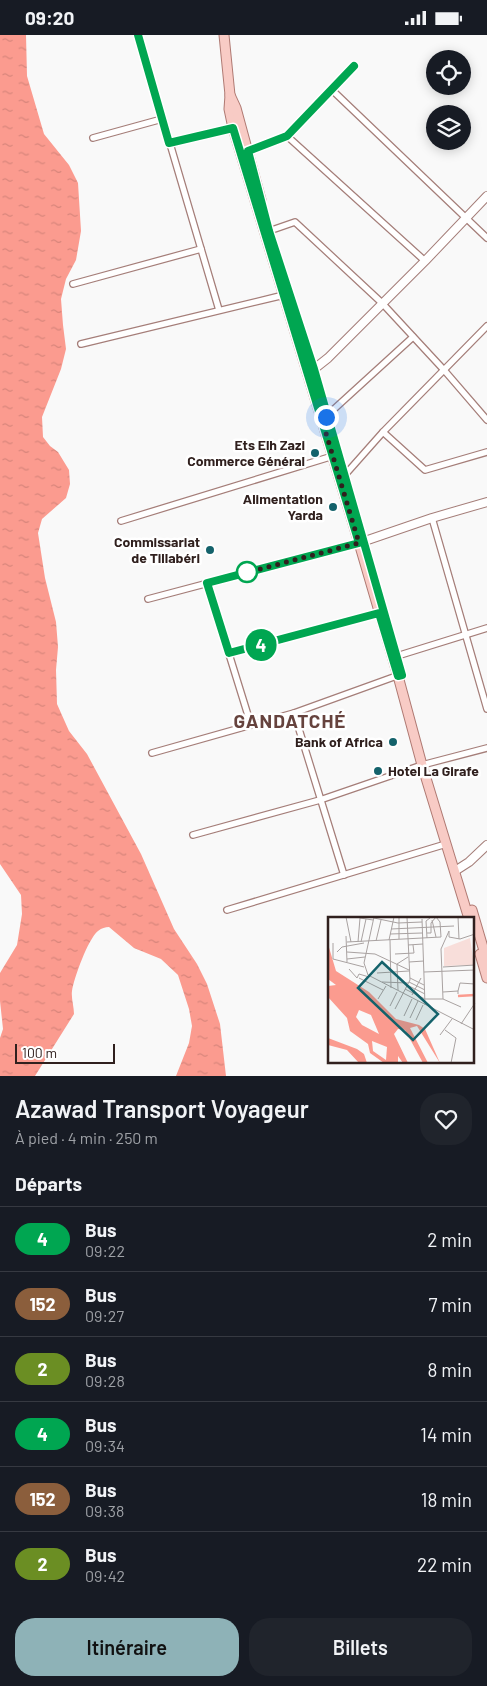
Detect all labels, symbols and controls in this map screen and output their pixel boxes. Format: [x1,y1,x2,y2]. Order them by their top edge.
text: 09:20 [25,6,74,29]
map controls [426,50,471,150]
button: locate [426,50,471,95]
button: layers [426,105,471,150]
your location [314,405,339,430]
place label: Ets Elh Zazi Commerce Général [187,436,305,469]
marker: Ets Elh Zazi Commerce Général [309,447,321,459]
place label: Alimentation Yarda [243,490,323,523]
marker: Alimentation Yarda [327,501,339,513]
place label: Commissariat de Tillabéri [114,533,200,566]
marker: Commissariat de Tillabéri [204,544,216,556]
unlabelled marker [236,561,258,583]
line badge: 4 [245,629,277,661]
text: 4 [256,634,266,656]
district label: GANDATCHÉ [234,709,346,732]
place label: Bank of Africa [295,733,383,750]
marker: Bank of Africa [387,736,399,748]
place label: Hotel La Girafe [388,762,479,779]
marker: Hotel La Girafe [372,765,384,777]
inset map [328,917,474,1063]
scale bar [15,1041,115,1064]
text: 100 m [22,1044,57,1061]
button: heart [420,1093,472,1145]
text: Azawad Transport Voyageur [15,1094,309,1123]
text: À pied · 4 min · 250 m [15,1128,158,1147]
text: Départs [15,1172,82,1195]
text: Bus [85,1218,117,1241]
text: 4 [37,1228,48,1250]
text: 2 min [427,1228,472,1251]
text: 09:22 [85,1241,125,1260]
text: Bus [85,1283,117,1306]
text: 152 [29,1293,56,1315]
text: 7 min [428,1293,472,1316]
text: 09:27 [85,1306,124,1325]
text: Bus [85,1348,117,1371]
text: 2 [37,1358,48,1380]
text: 8 min [428,1358,472,1381]
text: 09:28 [85,1371,125,1390]
text: Bus [85,1413,117,1436]
text: 4 [37,1423,48,1445]
text: 14 min [420,1423,472,1446]
text: 09:34 [85,1436,125,1455]
text: Bus [85,1478,117,1501]
text: 152 [29,1488,56,1510]
text: 18 min [421,1488,472,1511]
text: 09:38 [85,1501,124,1520]
text: Bus [85,1543,117,1566]
text: 2 [37,1553,48,1575]
text: 22 min [417,1553,472,1576]
text: 09:42 [85,1566,125,1585]
button: Itinéraire [15,1618,239,1676]
button: Billets [249,1618,472,1676]

